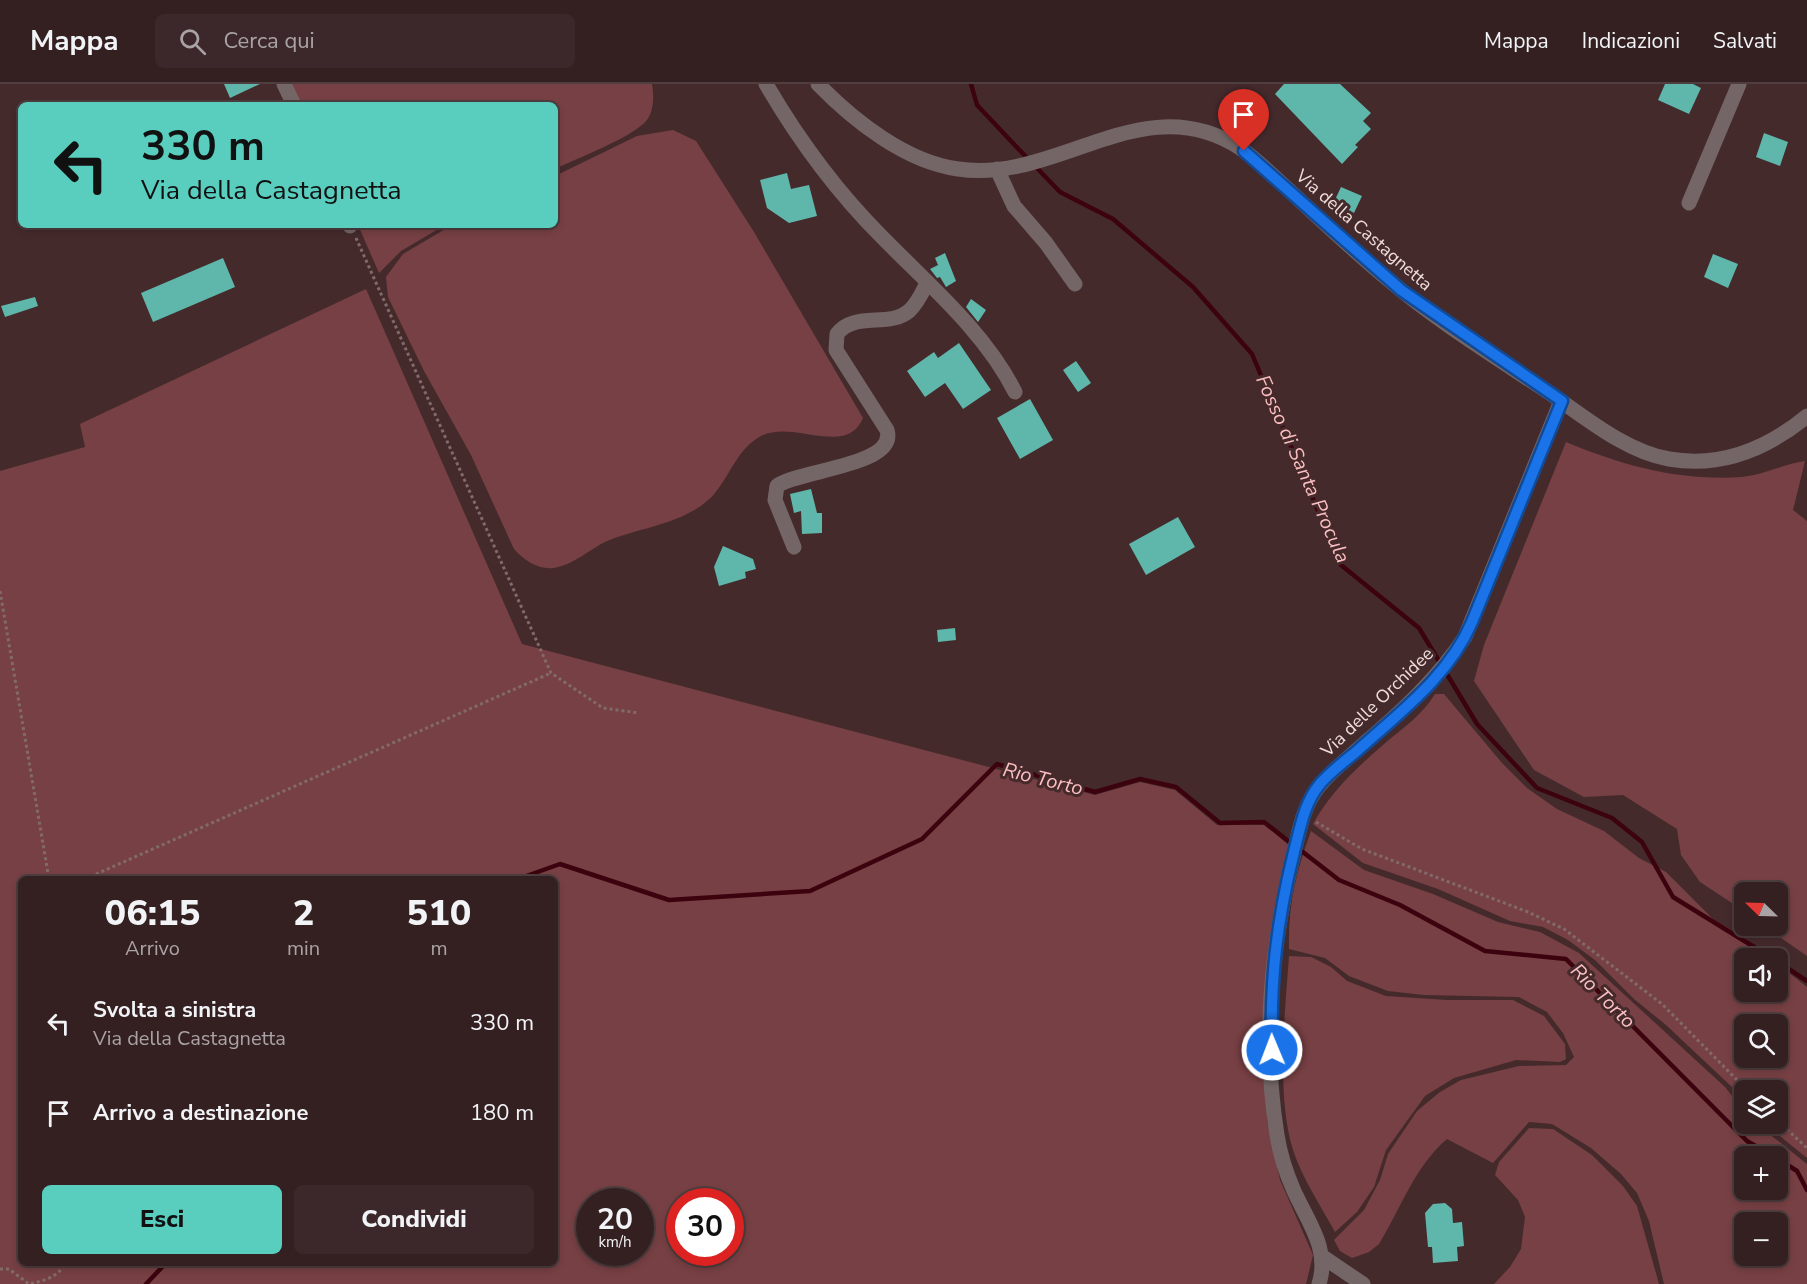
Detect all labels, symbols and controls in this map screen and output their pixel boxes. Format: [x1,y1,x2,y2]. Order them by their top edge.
search box [155,14,575,68]
text: Mappa [30,22,119,60]
icon: search [176,25,209,58]
text: Cerca qui [224,26,315,56]
text: Mappa [1484,27,1549,55]
text: Indicazioni [1582,27,1680,55]
text: Salvati [1713,27,1777,55]
pin [1218,89,1269,151]
icon: arrive [1227,98,1260,131]
text: 330 m [141,118,265,175]
icon: left [42,126,120,204]
street label: Via della Castagnetta [1290,163,1437,296]
text: Via della Castagnetta [141,172,401,209]
water label: Fosso di Santa Procula [1249,371,1357,567]
street label: Via delle Orchidee [1315,642,1439,763]
water label: Rio Torto [1000,756,1086,802]
north arrow [1734,882,1788,936]
map controls [1734,882,1788,1266]
text: 06:15 [105,889,200,938]
text: 2 [293,889,314,938]
text: 510 [407,889,471,938]
text: Arrivo [125,935,180,962]
text: min [287,935,320,962]
text: m [430,935,448,962]
button: sound [1734,948,1788,1002]
water label: Rio Torto [1565,958,1641,1034]
text: Svolta a sinistra [93,995,256,1025]
icon: left [42,1007,75,1040]
text: 330 m [470,1008,534,1038]
button: search [1734,1014,1788,1068]
position arrow [1240,1018,1304,1082]
text: Via della Castagnetta [93,1025,286,1052]
button: layers [1734,1080,1788,1134]
icon: arrive [42,1097,75,1130]
text: Arrivo a destinazione [93,1098,308,1128]
text: 180 m [470,1098,534,1128]
button: + [1734,1146,1788,1200]
button: Esci [42,1185,282,1254]
button: Condividi [294,1185,534,1254]
speed limit sign: 30 [666,1188,744,1266]
text: 20 [597,1199,633,1240]
button: − [1734,1212,1788,1266]
text: km/h [598,1232,632,1252]

